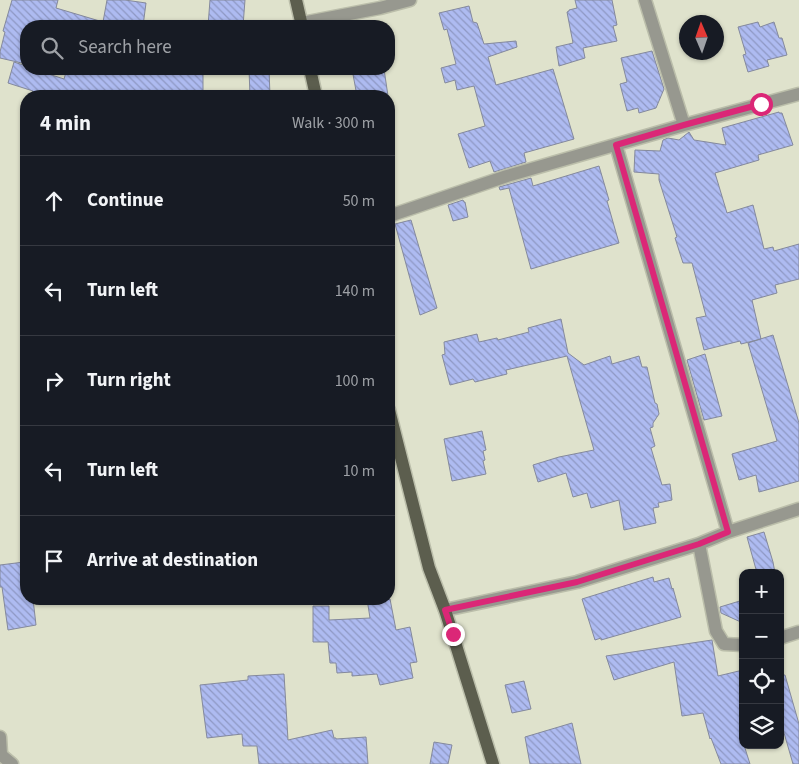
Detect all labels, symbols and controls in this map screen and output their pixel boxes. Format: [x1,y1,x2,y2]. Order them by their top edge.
north arrow [679,15,724,60]
search box [20,20,395,75]
icon: search [38,34,66,62]
text: Search here [78,34,172,61]
route start [750,93,773,116]
text: 4 min [40,108,91,138]
text: Walk · 300 m [292,112,375,134]
icon: ahead [40,187,68,215]
text: Continue [87,187,164,214]
text: 50 m [343,190,375,212]
icon: left [40,277,68,305]
text: Turn left [87,277,158,304]
text: 140 m [335,280,375,302]
icon: right [40,367,68,395]
text: Turn right [87,367,171,394]
text: 100 m [335,370,375,392]
icon: left [40,457,68,485]
text: Turn left [87,457,158,484]
text: 10 m [343,460,375,482]
icon: arrive [40,547,68,575]
text: Arrive at destination [87,547,258,574]
map controls [739,569,784,749]
button: + [739,569,784,614]
button: − [739,614,784,659]
route end [442,623,465,646]
button: locate [739,659,784,704]
button: layers [739,704,784,749]

